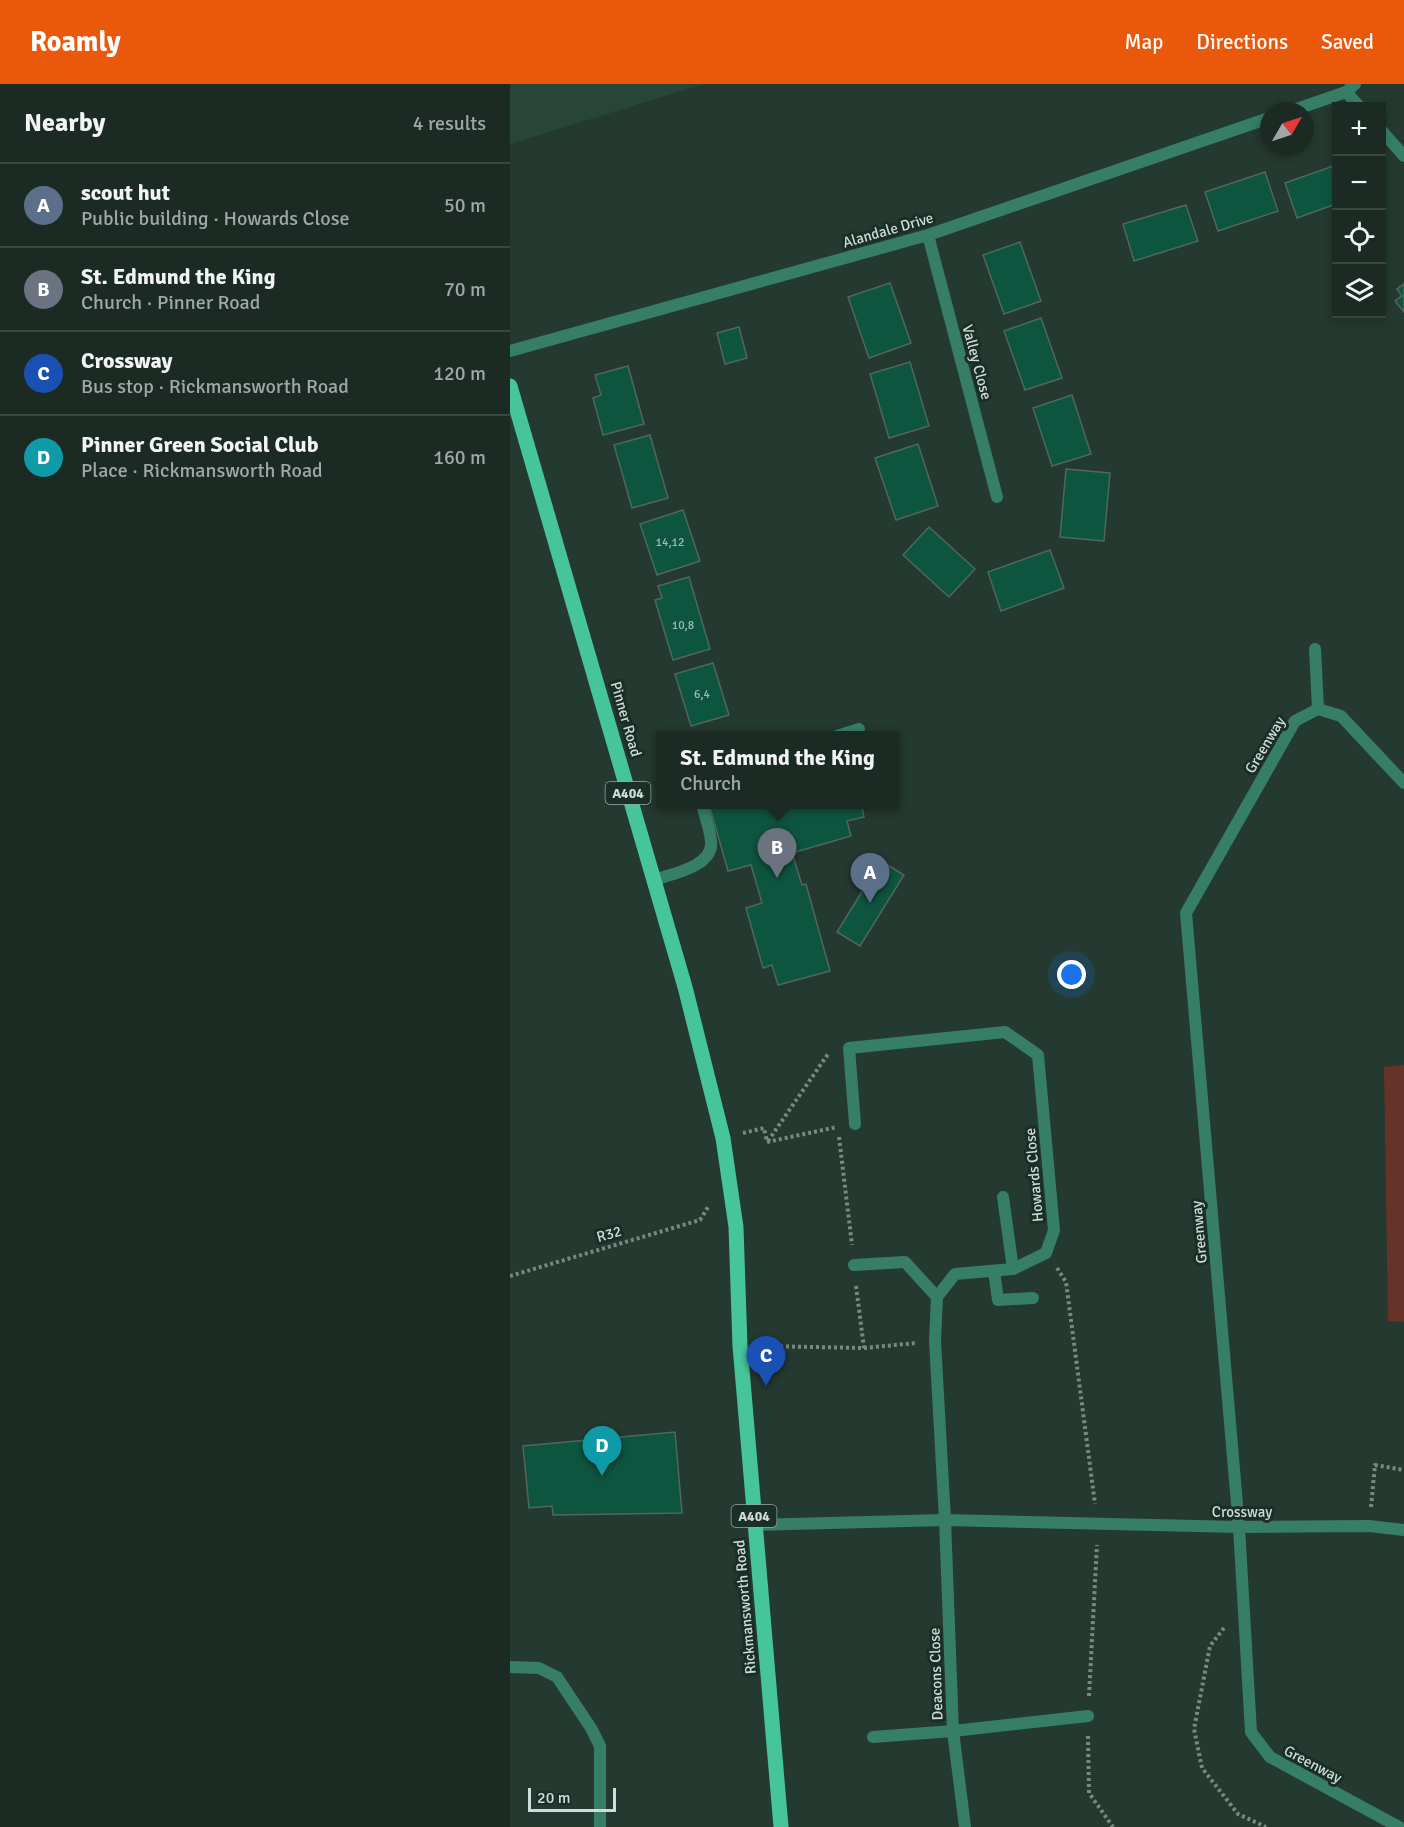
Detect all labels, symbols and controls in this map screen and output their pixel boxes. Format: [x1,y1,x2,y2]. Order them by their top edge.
text: Roamly [30,25,121,59]
text: Map [1125,29,1163,55]
text: Directions [1196,29,1288,55]
text: Saved [1321,29,1374,55]
north arrow [1260,102,1314,156]
map controls [1332,102,1386,318]
button: + [1332,102,1386,156]
text: Nearby [24,107,105,139]
text: 4 results [413,111,486,136]
button: − [1332,156,1386,210]
text: scout hut [81,179,170,206]
text: A [37,193,50,218]
text: 50 m [444,193,486,218]
text: Public building · Howards Close [81,206,349,231]
street label: Alandale Drive [841,208,935,252]
button: locate [1332,210,1386,264]
text: St. Edmund the King [81,263,275,290]
button: layers [1332,264,1386,318]
text: B [37,277,50,302]
text: 70 m [444,277,486,302]
text: Church · Pinner Road [81,290,260,315]
street label: Valley Close [958,323,996,401]
text: Crossway [81,347,172,374]
text: C [37,361,50,386]
text: 120 m [433,361,486,386]
text: Bus stop · Rickmansworth Road [81,374,349,399]
text: Pinner Green Social Club [81,431,318,458]
text: D [37,445,50,470]
text: 160 m [433,445,486,470]
text: Place · Rickmansworth Road [81,458,323,483]
house number: 14,12 [655,535,685,550]
house number: 10,8 [672,618,694,633]
street label: Pinner Road [607,679,645,759]
house number: 6,4 [694,687,711,702]
street label: Greenway [1241,713,1289,777]
popup [656,731,899,809]
text: St. Edmund the King [680,744,875,771]
text: Church [680,771,741,796]
road number: A404 [606,782,650,804]
pin: B [758,828,796,878]
pin: A [850,854,890,903]
your location [1057,960,1086,989]
street label: Howards Close [1021,1127,1047,1223]
street label: Greenway [1187,1200,1211,1264]
street label: R32 [594,1222,624,1246]
pin: C [746,1336,786,1386]
pin: D [582,1426,622,1476]
street label: Crossway [1212,1503,1272,1521]
road number: A404 [732,1505,776,1527]
street label: Rickmansworth Road [730,1539,760,1675]
street label: Deacons Close [925,1627,947,1721]
street label: Greenway [1281,1741,1345,1787]
scale bar [528,1785,616,1812]
text: 20 m [537,1788,571,1808]

